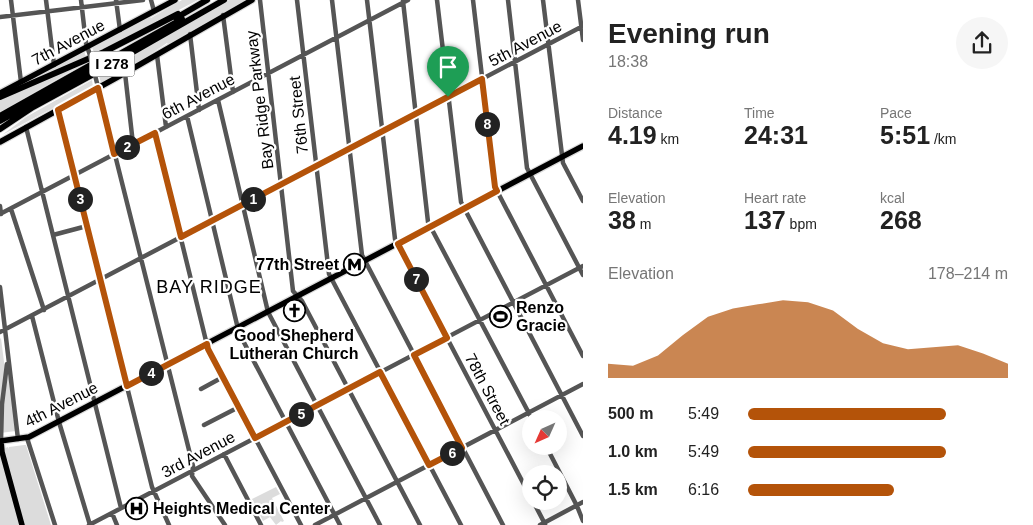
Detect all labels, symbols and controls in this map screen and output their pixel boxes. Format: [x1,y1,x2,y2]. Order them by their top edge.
street label: 7th Avenue [29,16,108,69]
street label: 5th Avenue [486,17,565,70]
button: share [956,17,1008,69]
text: Evening run [608,18,770,49]
street label: Bay Ridge Parkway [243,30,276,170]
pin [427,46,469,97]
road number: I 278 [90,52,134,76]
icon: arrive [434,53,462,81]
text: 18:38 [608,53,648,70]
street label: 6th Avenue [159,70,238,123]
street label: 76th Street [286,75,311,155]
text: Distance [608,105,662,121]
text: Time [744,105,775,121]
text: Pace [880,105,912,121]
pin: 8 [474,112,500,136]
text: 8 [484,116,491,132]
text: 4.19 [608,121,657,149]
text: 24:31 [744,121,808,149]
text: 5:51 [880,121,930,149]
text: km [657,131,679,147]
text: /km [930,131,957,147]
pin: 2 [114,134,140,160]
text: 2 [124,139,131,155]
pin: 3 [68,186,92,212]
pin: 1 [240,186,266,212]
text: Elevation [608,190,666,206]
text: Heart rate [744,190,806,206]
text: kcal [880,190,905,206]
text: 3 [77,191,84,207]
text: 1 [250,191,257,207]
text: 38 [608,206,636,234]
text: 137 [744,206,786,234]
text: 268 [880,206,922,234]
text: m [636,216,651,232]
text: bpm [786,216,817,232]
metro station icon: 77th Street [343,252,367,276]
place label: 77th Street [256,256,340,273]
text: Elevation [608,265,674,282]
text: 178–214 m [928,265,1008,282]
pin: 7 [404,266,428,292]
text: 7 [413,271,420,287]
district label: BAY RIDGE [156,277,262,297]
church icon: Good Shepherd Lutheran Church [282,299,306,323]
place label: Renzo Gracie [516,299,566,334]
sports icon: Renzo Gracie [488,304,512,328]
place label: Good Shepherd Lutheran Church [230,327,358,362]
street label: 78th Street [462,351,514,428]
pin: 4 [138,360,164,386]
text: 4 [148,365,155,381]
street label: 4th Avenue [22,379,101,430]
pin: 5 [288,402,314,426]
text: 500 m [608,405,653,422]
text: 5:49 [688,405,719,422]
text: 5 [298,406,305,422]
north arrow [522,410,568,455]
map controls [522,410,567,510]
street label: 3rd Avenue [159,428,238,481]
pin: 6 [440,440,464,466]
text: 1.0 km [608,443,658,460]
text: 5:49 [688,443,719,460]
text: 6 [449,445,456,461]
button: locate [522,465,567,510]
text: 1.5 km [608,481,658,498]
text: 6:16 [688,481,719,498]
hospital icon: Heights Medical Center [125,496,149,520]
place label: Heights Medical Center [153,500,330,517]

